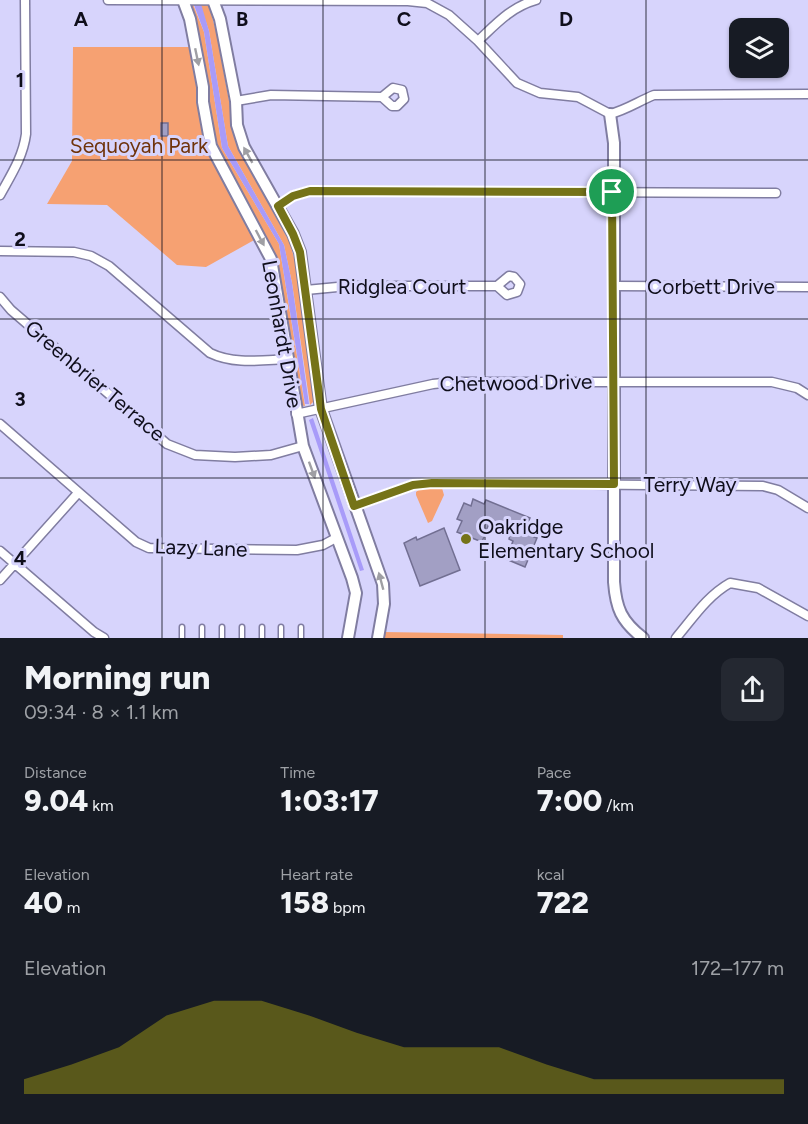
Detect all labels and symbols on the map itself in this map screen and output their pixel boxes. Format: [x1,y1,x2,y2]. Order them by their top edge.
text: A [74,7,89,31]
text: B [236,7,248,31]
text: C [397,7,411,31]
text: D [559,7,573,31]
one-way arrow [193,47,202,66]
text: 1 [16,68,24,92]
park label: Sequoyah Park [70,133,209,158]
one-way arrow [243,147,254,163]
pin [586,166,637,217]
text: 2 [14,227,26,251]
one-way arrow [255,229,265,247]
street label: Leonhardt Drive [257,258,308,410]
street label: Ridglea Court [338,274,466,299]
street label: Corbett Drive [647,274,775,299]
street label: Greenbrier Terrace [20,315,170,447]
street label: Chetwood Drive [439,369,593,396]
text: 3 [14,387,26,411]
one-way arrow [307,461,317,479]
street label: Terry Way [643,472,737,497]
place label: Oakridge Elementary School [478,514,654,563]
marker: Oakridge Elementary School [459,532,473,546]
street label: Lazy Lane [154,533,248,562]
text: 4 [14,546,27,570]
one-way arrow [375,572,385,590]

